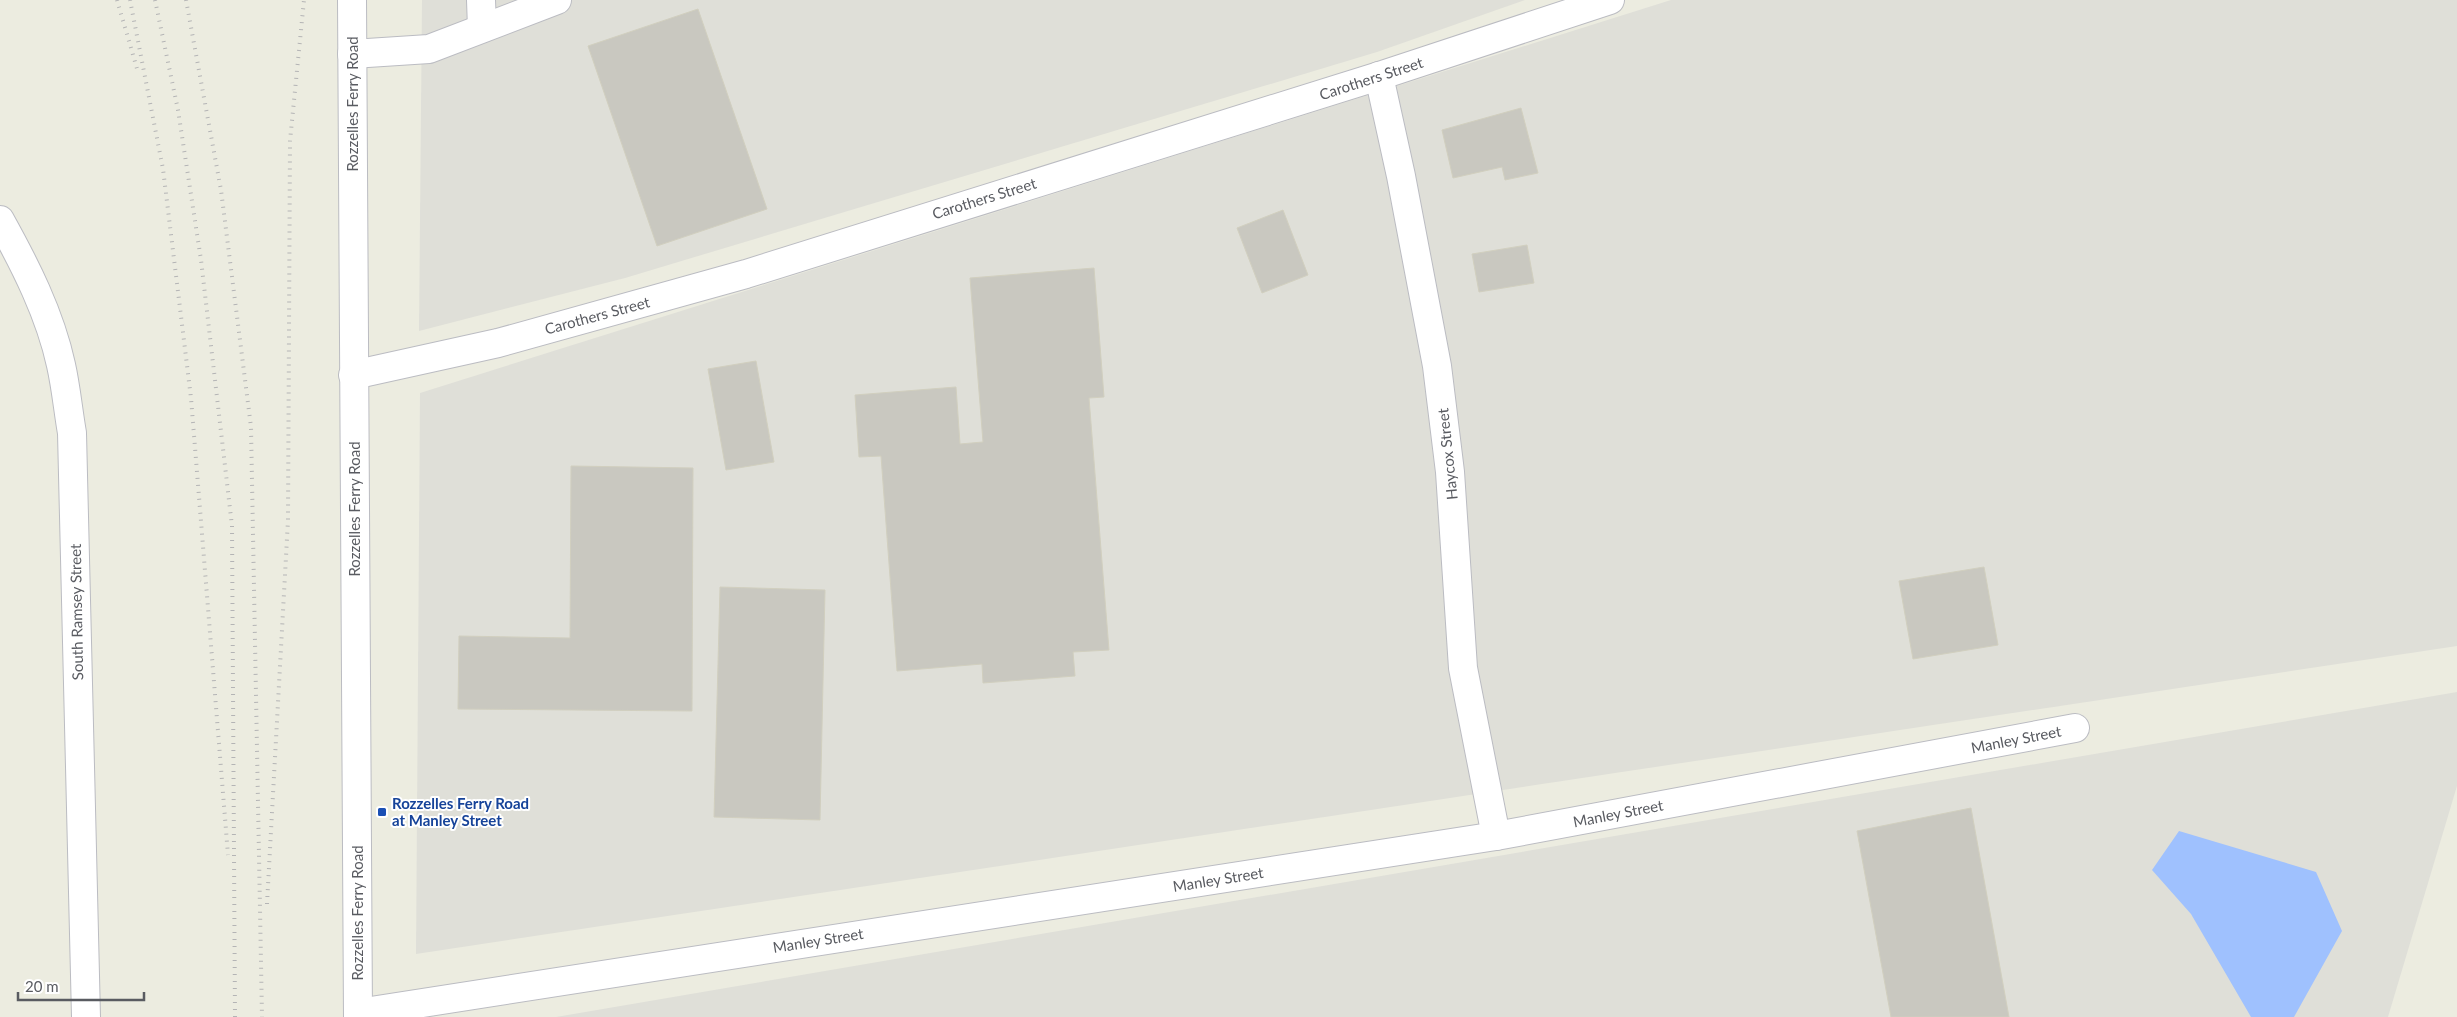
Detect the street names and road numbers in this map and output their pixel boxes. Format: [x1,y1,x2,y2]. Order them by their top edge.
street label: Rozzelles Ferry Road [343,36,361,172]
street label: Carothers Street [1317,53,1426,103]
street label: Carothers Street [930,173,1039,222]
street label: Carothers Street [543,292,652,338]
street label: Haycox Street [1433,407,1461,501]
street label: Rozzelles Ferry Road [345,441,363,577]
street label: South Ramsey Street [66,543,86,680]
street label: Manley Street [1969,721,2063,757]
street label: Manley Street [1571,795,1665,831]
street label: Rozzelles Ferry Road [348,845,366,981]
street label: Manley Street [1171,863,1265,895]
street label: Manley Street [771,924,865,956]

